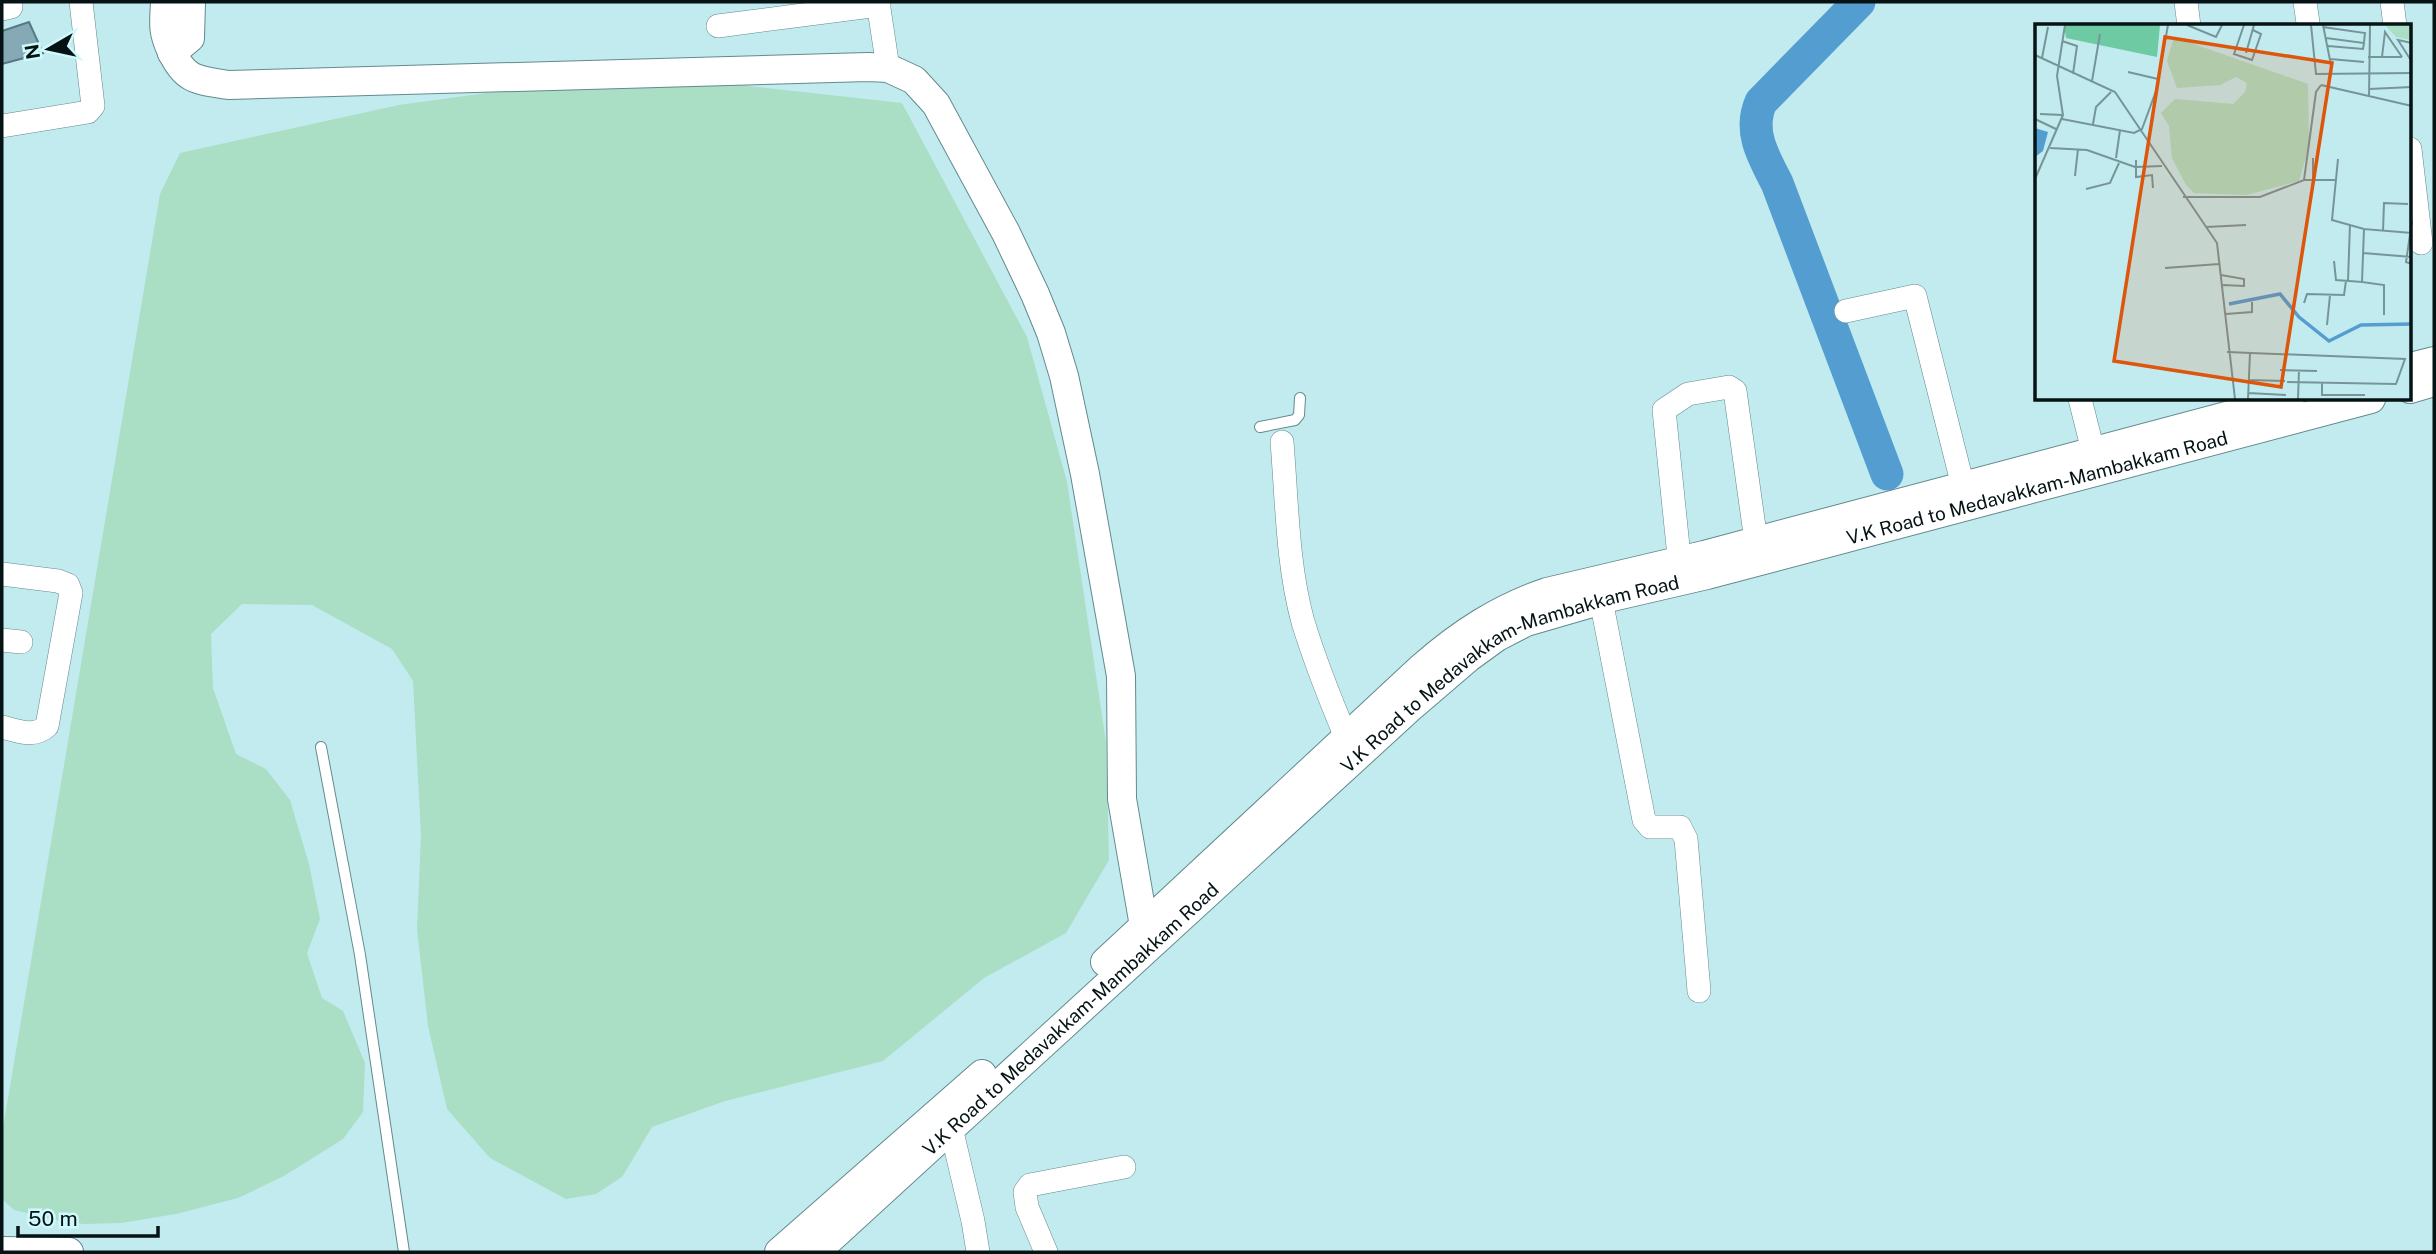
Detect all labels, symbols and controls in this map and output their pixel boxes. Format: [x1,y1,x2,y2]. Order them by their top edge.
north arrow [14,14,84,84]
inset map [2035,24,2412,401]
text: N [20,43,44,61]
street label: V.K Road to Medavakkam-Mambakkam Road [1844,427,2230,549]
street label: V.K Road to Medavakkam-Mambakkam Road [1336,571,1681,777]
street label: V.K Road to Medavakkam-Mambakkam Road [918,878,1223,1160]
scale bar [18,1194,158,1238]
text: 50 m [28,1206,78,1231]

